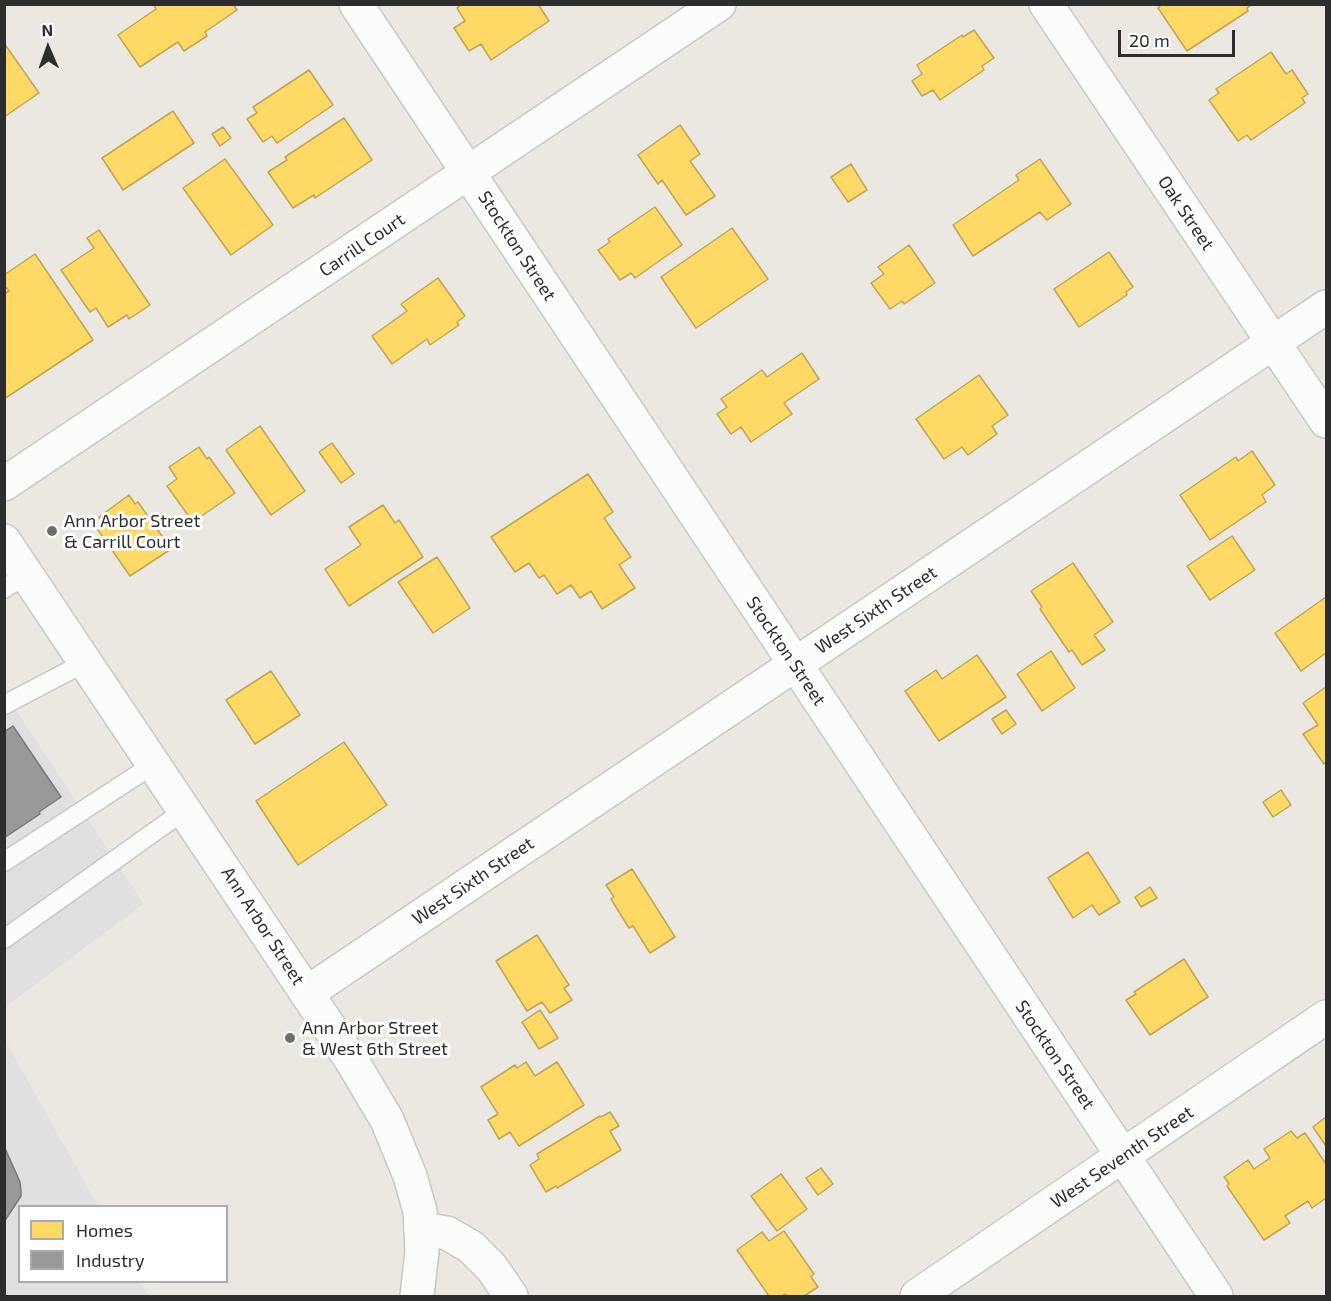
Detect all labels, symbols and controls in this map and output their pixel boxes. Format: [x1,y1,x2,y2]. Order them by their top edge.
north arrow [18,18,78,78]
scale bar [1121,18,1238,56]
text: N [41,20,53,39]
text: 20 m [1129,29,1170,51]
street label: Oak Street [1153,172,1219,254]
street label: Stockton Street [473,187,561,305]
street label: Carrill Court [315,208,409,282]
place label: Ann Arbor Street & Carrill Court [64,510,200,552]
marker: Ann Arbor Street & Carrill Court [45,524,59,538]
street label: West Sixth Street [811,561,941,659]
street label: Stockton Street [742,592,830,710]
street label: West Sixth Street [408,832,538,930]
street label: Ann Arbor Street [217,863,309,989]
street label: Stockton Street [1011,996,1099,1114]
place label: Ann Arbor Street & West 6th Street [302,1017,448,1060]
marker: Ann Arbor Street & West 6th Street [283,1031,297,1045]
street label: West Seventh Street [1047,1101,1197,1213]
legend [18,1205,228,1283]
text: Homes [76,1219,133,1241]
text: Industry [76,1249,145,1271]

